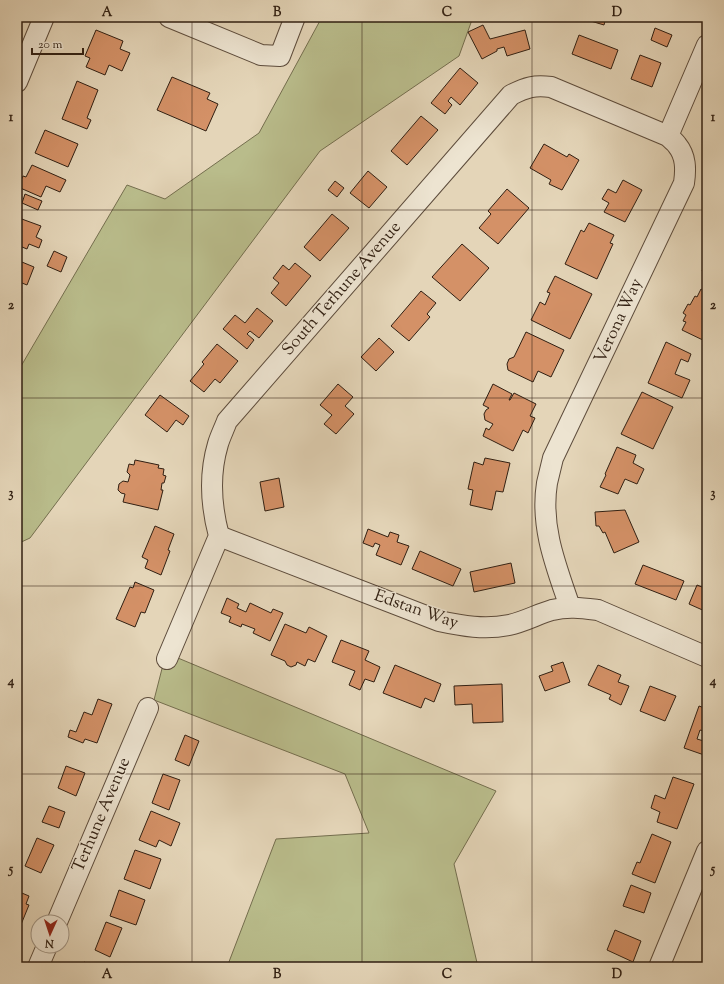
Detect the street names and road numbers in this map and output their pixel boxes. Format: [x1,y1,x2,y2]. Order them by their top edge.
street label: South Terhune Avenue [277,216,407,361]
street label: Verona Way [589,274,649,367]
street label: Edstan Way [371,584,462,636]
street label: Terhune Avenue [67,754,137,876]

